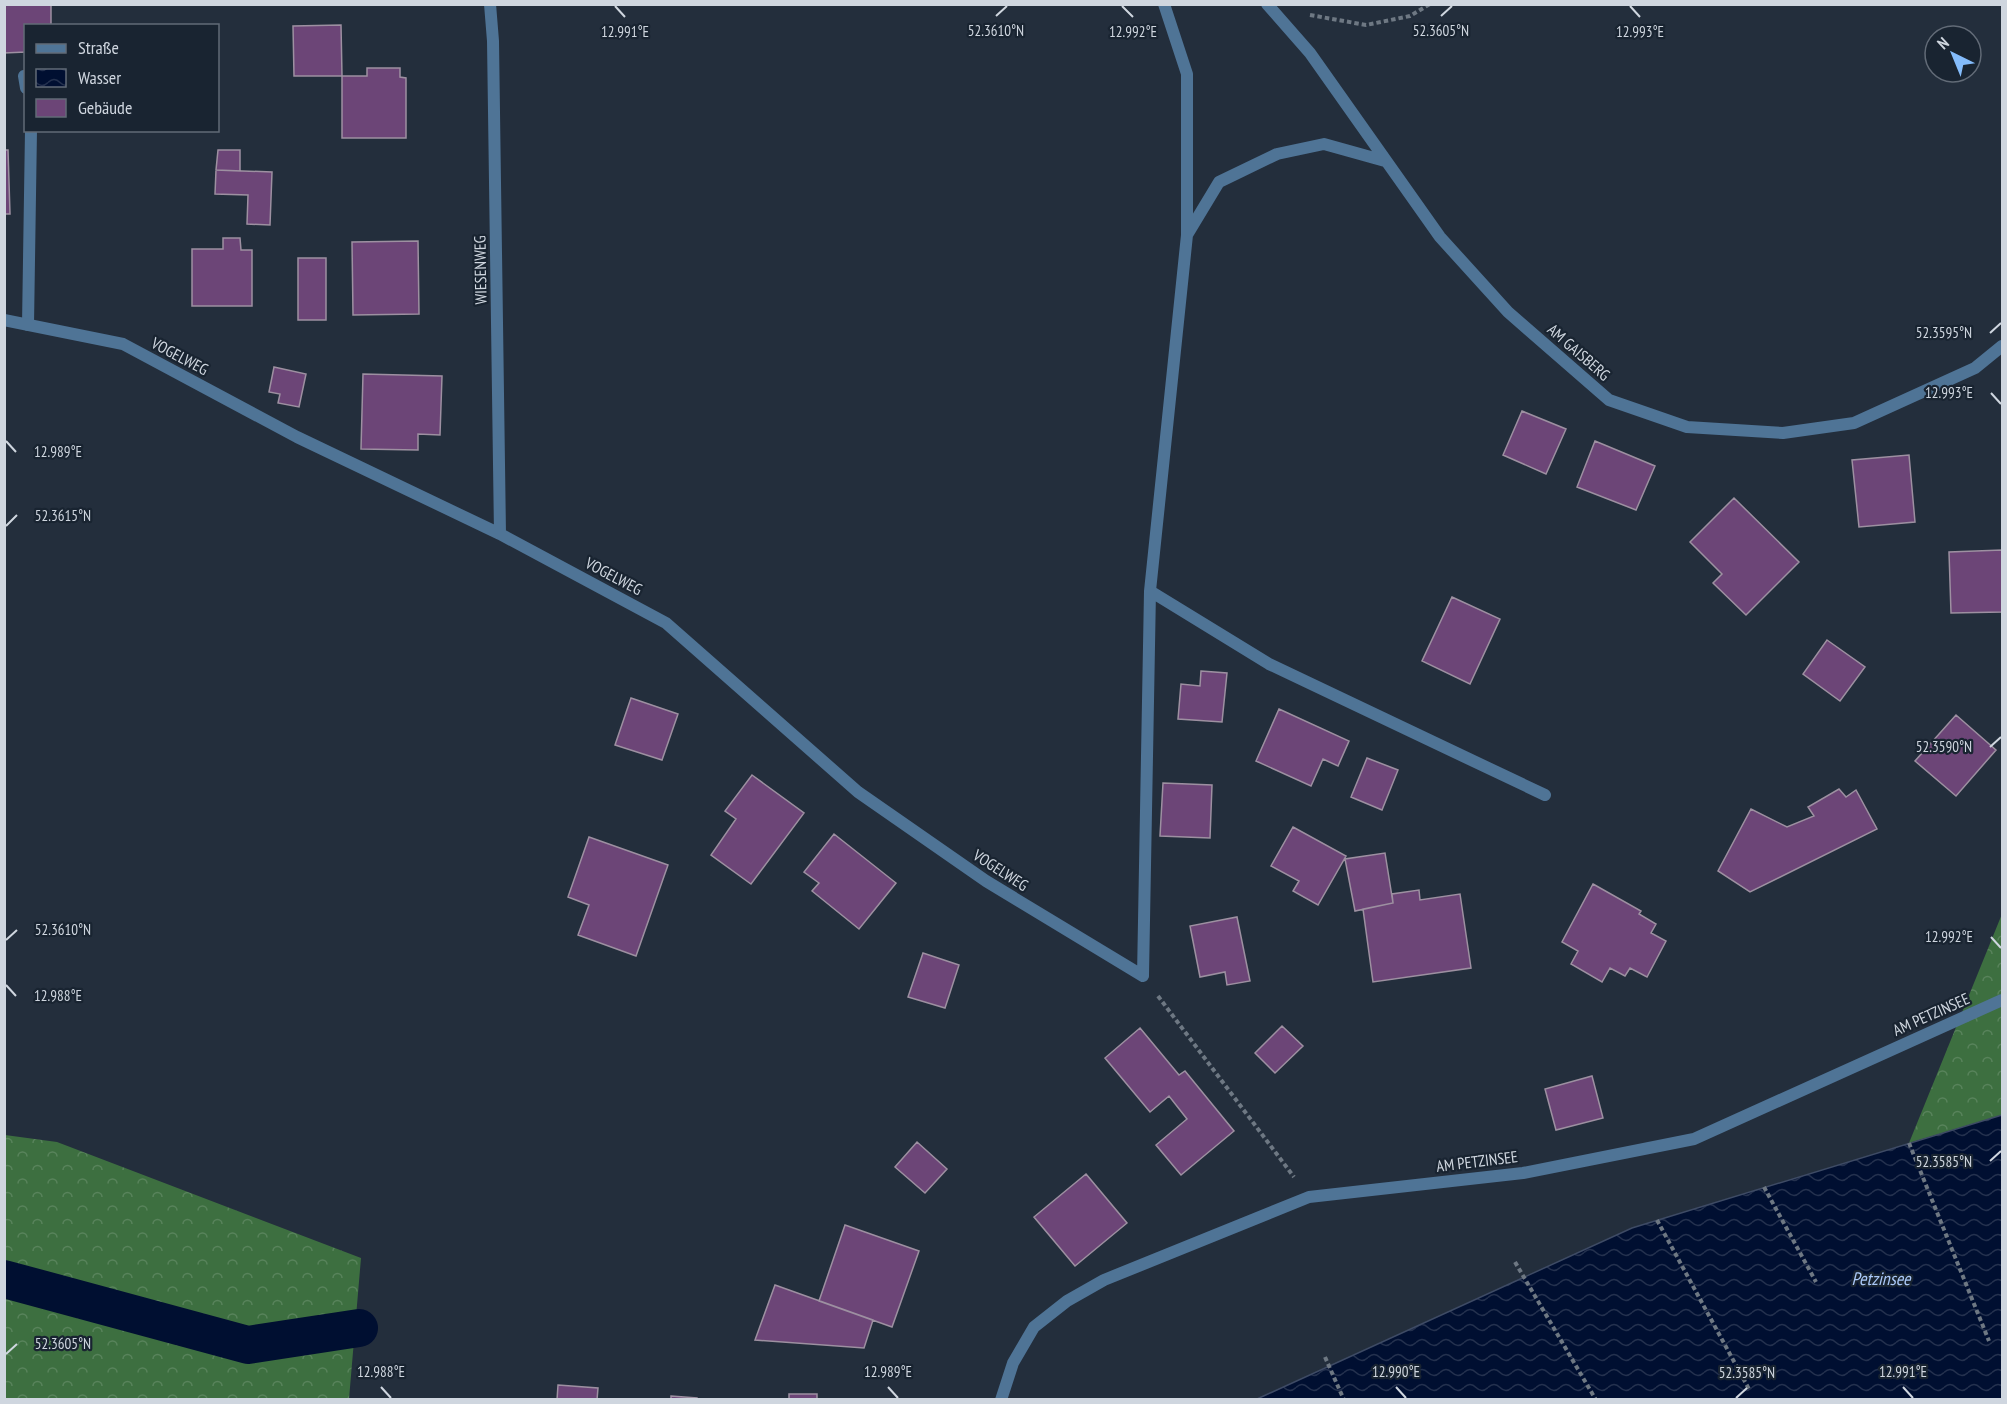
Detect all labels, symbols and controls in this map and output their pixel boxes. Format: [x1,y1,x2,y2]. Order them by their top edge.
text: 52.3610°N [968,21,1024,40]
text: 52.3605°N [1413,21,1469,40]
text: 12.991°E [601,22,649,41]
text: 12.992°E [1109,22,1157,41]
text: 12.993°E [1616,22,1664,41]
legend [24,24,219,132]
north arrow [1923,24,1983,84]
text: N [1933,33,1953,53]
text: Straße [78,36,119,59]
text: Wasser [78,66,121,89]
text: Gebäude [78,96,132,119]
street label: WIESENWEG [469,235,491,305]
street label: AM GAISBERG [1544,319,1615,385]
text: 52.3595°N [1916,323,1972,342]
street label: VOGELWEG [147,332,212,379]
text: 12.993°E [1925,383,1973,402]
text: 12.989°E [34,442,82,461]
text: 52.3615°N [35,506,91,525]
street label: VOGELWEG [581,552,646,599]
text: 52.3590°N [1916,737,1972,756]
street label: VOGELWEG [969,844,1032,895]
text: 52.3610°N [35,920,91,939]
text: 12.992°E [1925,927,1973,946]
text: 12.988°E [34,986,82,1005]
street label: AM PETZINSEE [1890,988,1973,1040]
street label: AM PETZINSEE [1435,1146,1519,1176]
text: 52.3585°N [1916,1152,1972,1171]
water label: Petzinsee [1851,1267,1912,1290]
text: 52.3605°N [35,1334,91,1353]
text: 12.988°E [357,1362,405,1381]
text: 12.989°E [864,1362,912,1381]
text: 12.990°E [1372,1362,1420,1381]
text: 12.991°E [1879,1362,1927,1381]
text: 52.3585°N [1719,1363,1775,1382]

